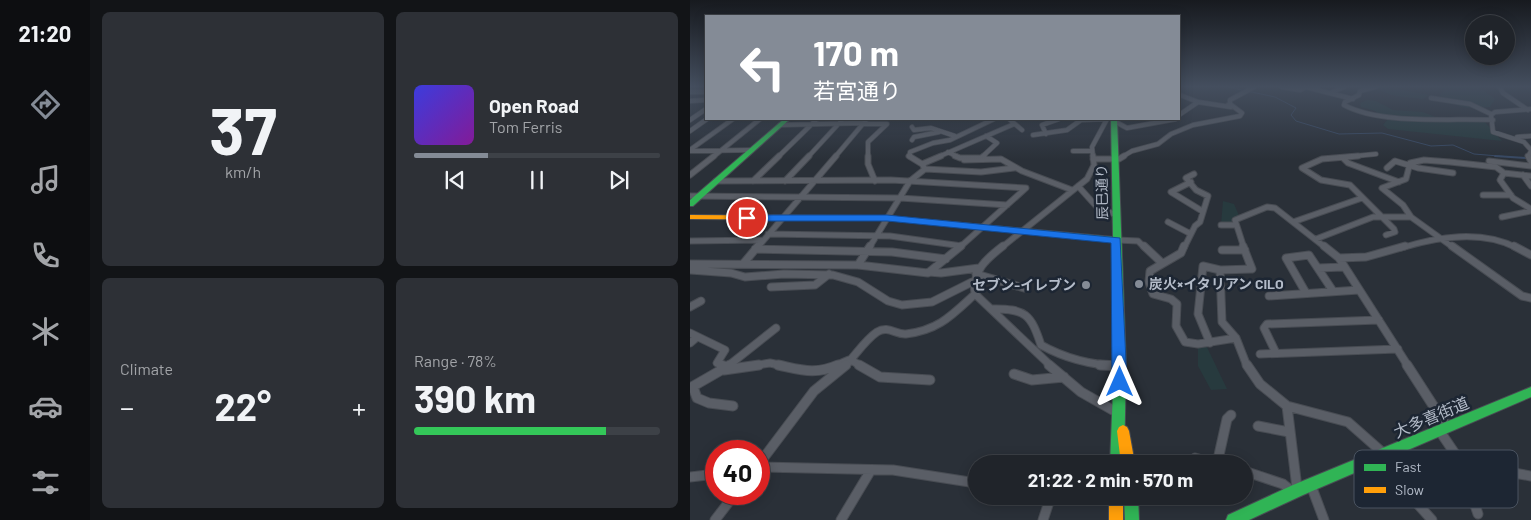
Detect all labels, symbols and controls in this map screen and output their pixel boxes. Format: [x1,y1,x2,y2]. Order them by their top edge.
map controls [1465,15,1515,65]
button: sound [1465,15,1515,65]
text: 21:20 [19,20,71,46]
text: 170 m [813,31,899,73]
icon: left [730,35,795,100]
text: 若宮通り [813,77,901,103]
icon: directions [28,87,63,122]
text: 37 [209,90,277,168]
text: Open Road [489,94,579,117]
text: Tom Ferris [489,117,563,136]
icon: music [28,162,63,197]
text: km/h [225,162,261,181]
street label: 辰巳通り [1093,164,1110,220]
icon: previous [441,166,469,194]
icon: pause [523,166,551,194]
icon: next [605,166,633,194]
pin [726,197,768,239]
icon: arrive [733,204,761,232]
icon: phone [28,238,63,273]
place label: 炭火×イタリアン CILO [1149,275,1284,292]
place label: セブン-イレブン [972,276,1076,293]
marker: 炭火×イタリアン CILO [1133,278,1145,290]
marker: セブン-イレブン [1080,279,1092,291]
icon: climate [28,314,63,349]
text: Range · 78% [414,351,497,370]
position arrow [1093,355,1145,407]
text: Climate [120,359,173,378]
text: 390 km [414,375,536,421]
text: 22° [215,383,271,429]
icon: car [28,389,63,424]
text: − [120,390,134,424]
text: + [352,390,366,424]
street label: 大多喜街道 [1390,392,1471,441]
speed limit sign: 40 [705,440,770,505]
legend [1354,450,1518,508]
text: Fast [1395,458,1421,475]
icon: filters [28,465,63,500]
text: 21:22 · 2 min · 570 m [1028,468,1193,491]
text: Slow [1395,481,1424,498]

